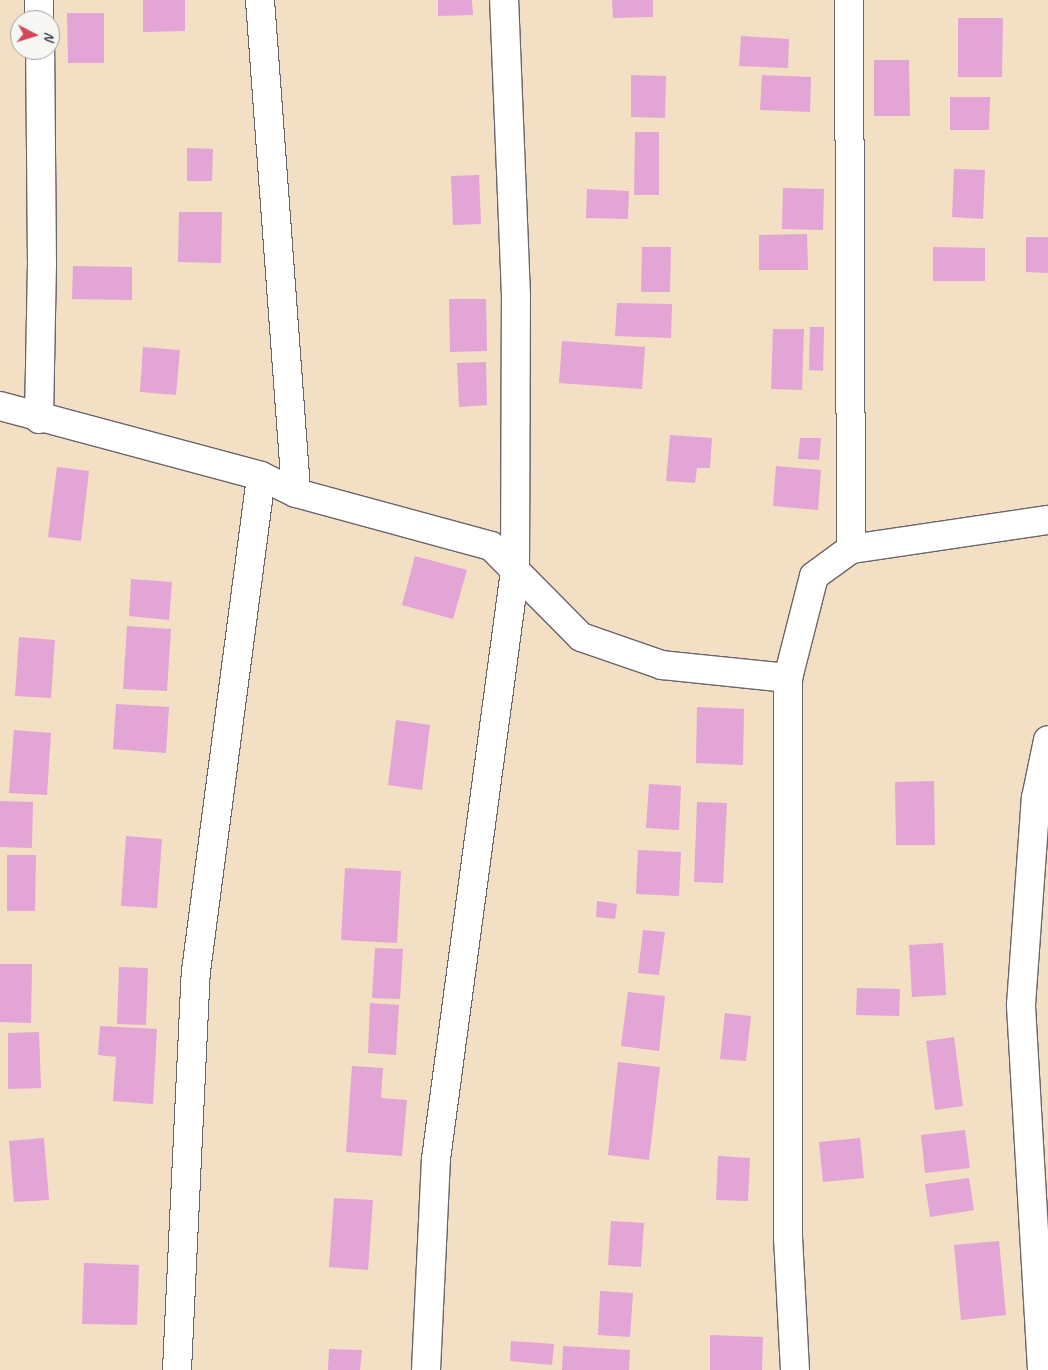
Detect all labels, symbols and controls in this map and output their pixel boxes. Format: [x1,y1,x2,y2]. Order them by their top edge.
north arrow [10,10,60,60]
text: N [41,31,58,41]

